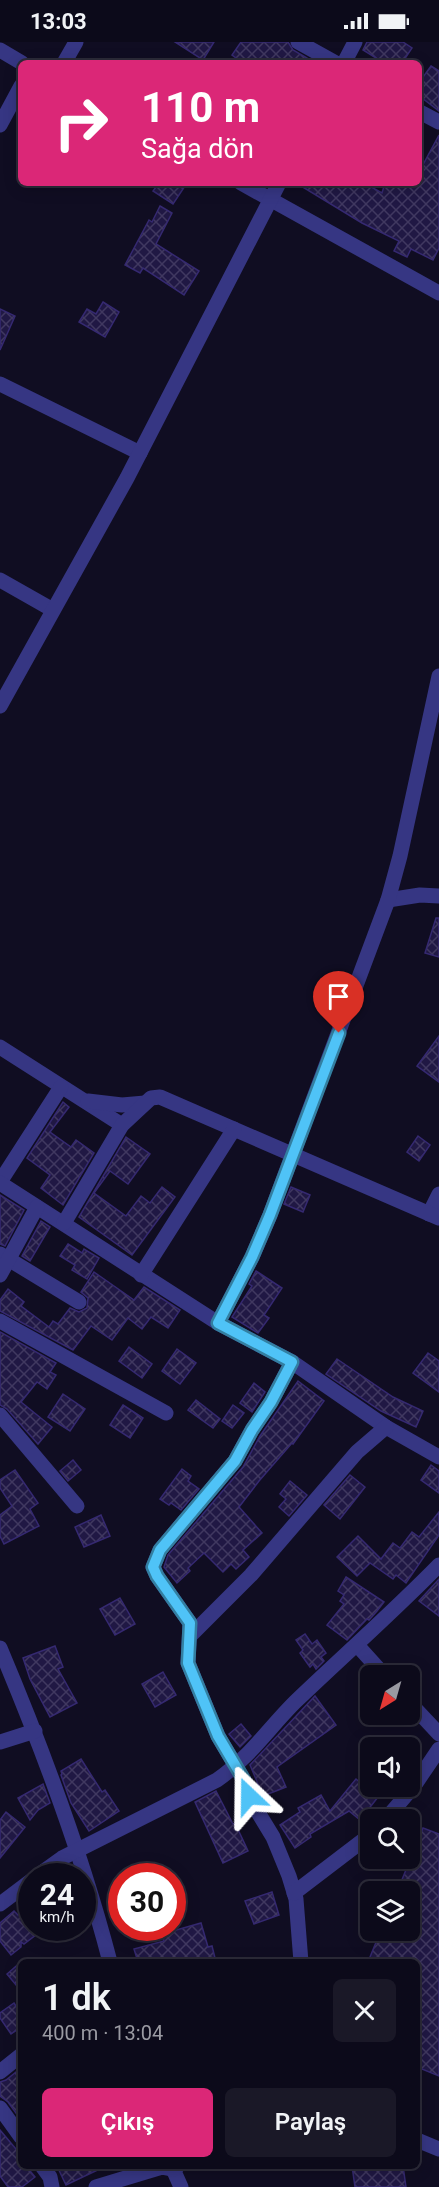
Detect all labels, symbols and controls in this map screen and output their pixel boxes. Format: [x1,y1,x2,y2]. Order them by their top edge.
text: 13:03 [30,9,87,34]
text: 110 m [141,83,260,132]
icon: right [42,84,120,162]
text: Sağa dön [141,133,254,165]
pin [313,971,364,1033]
icon: arrive [322,980,355,1013]
north arrow [360,1665,420,1725]
map controls [360,1665,420,1941]
button: sound [360,1737,420,1797]
position arrow [217,1764,281,1828]
button: search [360,1809,420,1869]
speed limit sign: 30 [108,1863,186,1941]
text: 24 [40,1877,74,1912]
button: layers [360,1881,420,1941]
text: km/h [39,1908,75,1926]
text: 1 dk [42,1977,111,2019]
button: close [333,1979,396,2042]
text: 400 m · 13:04 [42,2021,163,2045]
button: Çıkış [42,2088,213,2157]
button: Paylaş [225,2088,396,2157]

